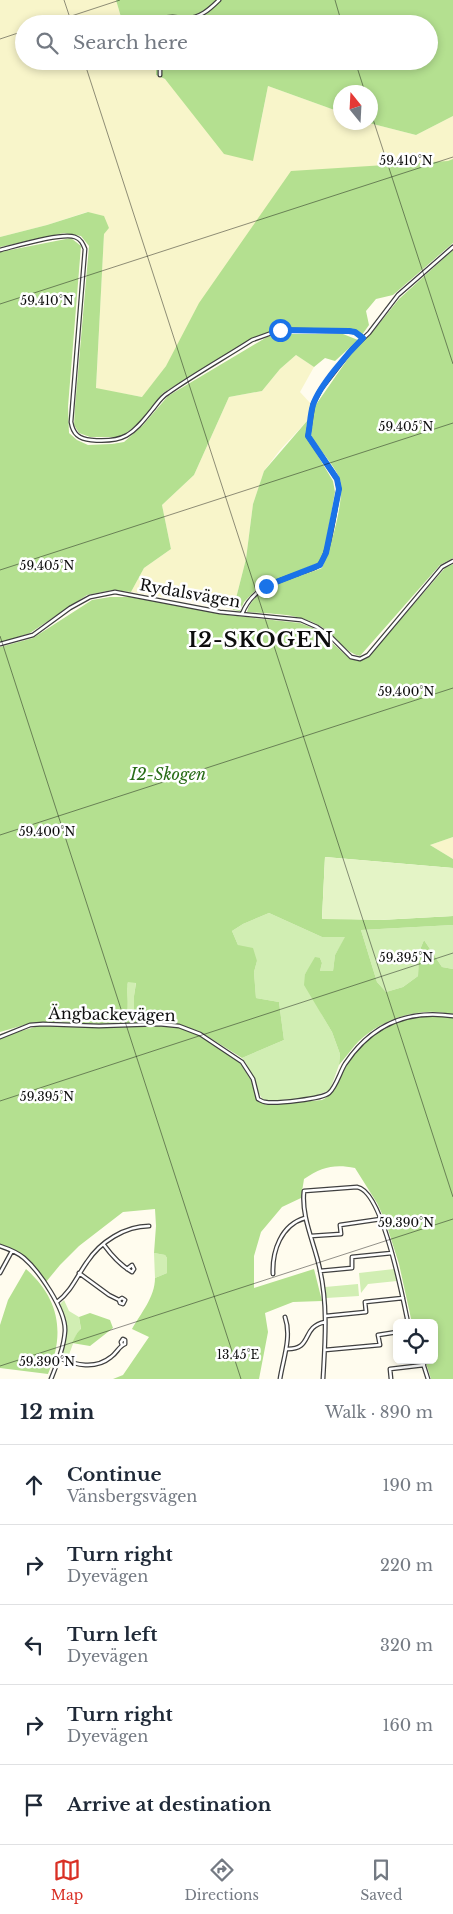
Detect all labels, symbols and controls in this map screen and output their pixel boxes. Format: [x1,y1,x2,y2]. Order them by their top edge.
search box [15,15,438,70]
icon: search [33,29,61,57]
text: Search here [73,31,188,54]
north arrow [333,85,378,130]
text: 59.410°N [379,153,433,168]
text: 59.410°N [20,293,74,308]
route start [269,319,292,342]
text: 59.405°N [379,419,434,434]
text: 59.405°N [20,558,75,573]
street label: Rydalsvägen [138,574,242,612]
route end [255,575,278,598]
district label: I2-SKOGEN [188,627,334,653]
text: 59.400°N [378,684,434,699]
park label: I2-Skogen [129,764,206,784]
text: 59.400°N [19,824,75,839]
text: 59.395°N [379,950,433,965]
street label: Ängbackevägen [47,1003,176,1025]
text: 59.395°N [20,1089,74,1104]
text: 59.390°N [378,1215,434,1230]
map controls [393,1319,438,1364]
button: locate [393,1319,438,1364]
text: 13.45°E [217,1347,260,1362]
text: 59.390°N [19,1354,75,1369]
text: 12 min [20,1399,95,1425]
text: Walk · 890 m [325,1402,433,1422]
text: Continue [67,1463,162,1486]
icon: ahead [20,1471,48,1499]
text: 190 m [382,1475,433,1495]
text: Vänsbergsvägen [67,1486,197,1506]
text: Turn right [67,1543,173,1566]
icon: right [20,1551,48,1579]
text: 220 m [380,1555,433,1575]
text: Dyevägen [67,1566,148,1586]
text: Turn left [67,1623,158,1646]
icon: left [20,1631,48,1659]
text: 320 m [380,1635,433,1655]
text: Dyevägen [67,1646,148,1666]
text: Turn right [67,1703,173,1726]
icon: right [20,1711,48,1739]
text: 160 m [382,1715,433,1735]
text: Dyevägen [67,1726,148,1746]
icon: arrive [20,1791,48,1819]
text: Arrive at destination [67,1793,271,1816]
tab: Map [51,1856,83,1904]
tab: Directions [184,1856,259,1904]
tab: Saved [360,1856,402,1904]

